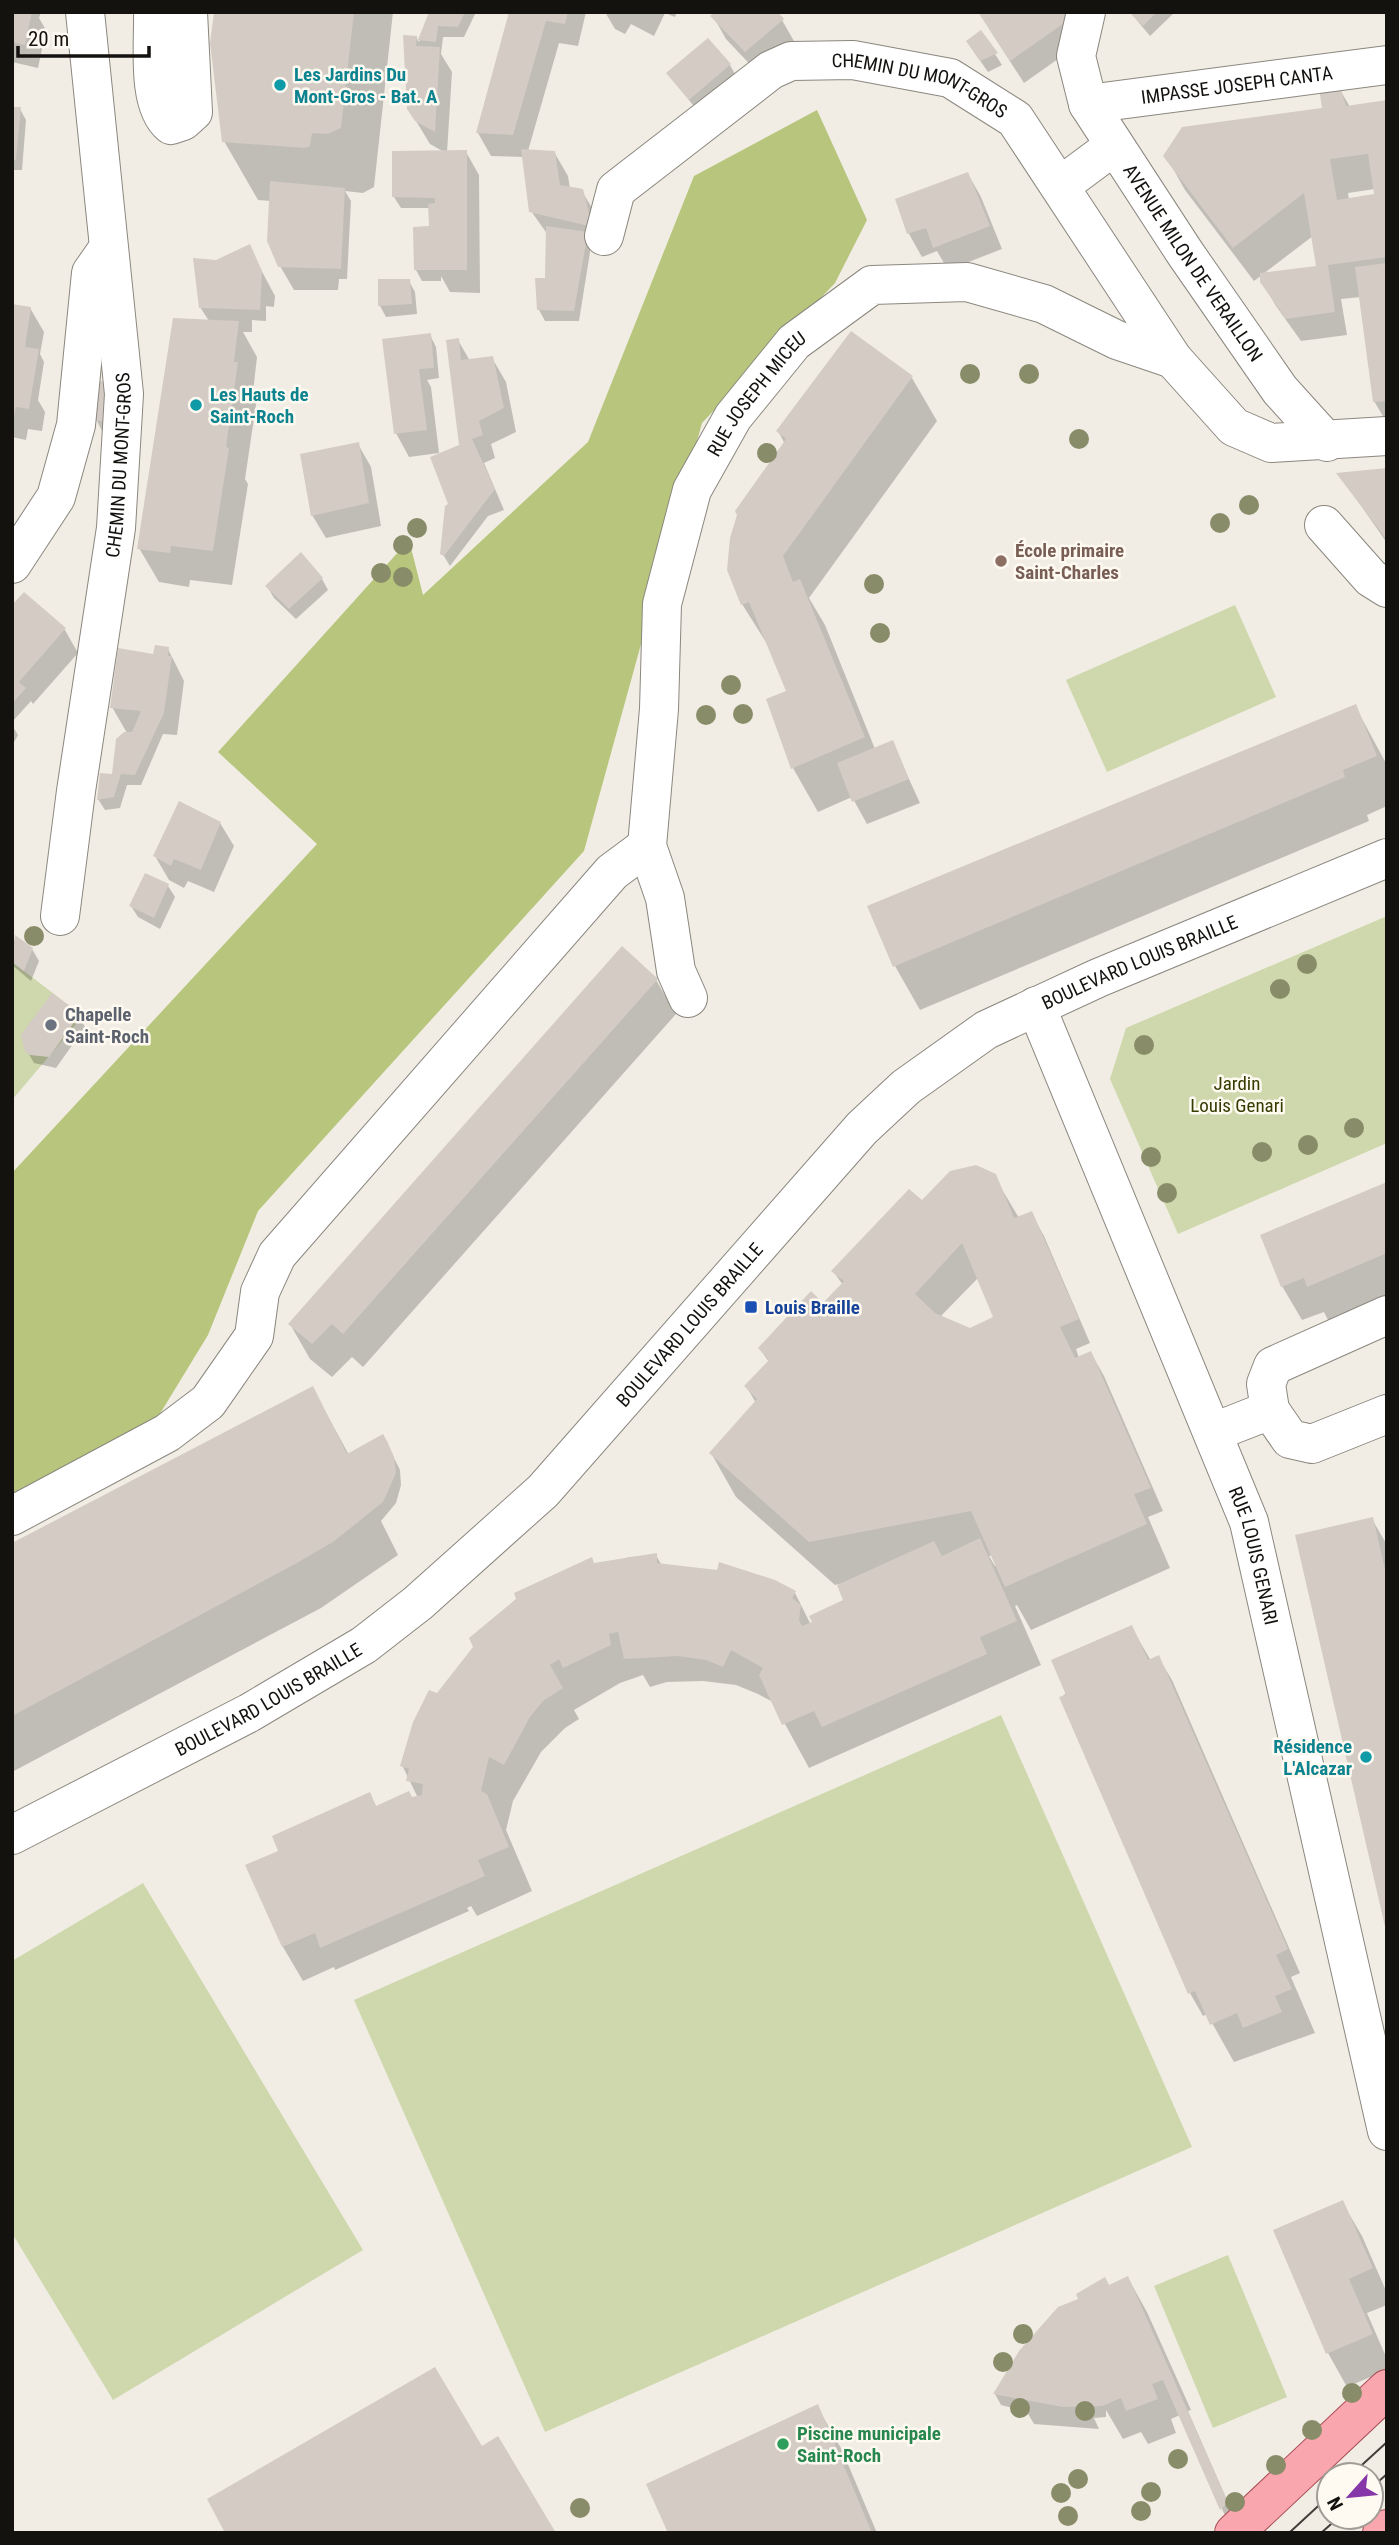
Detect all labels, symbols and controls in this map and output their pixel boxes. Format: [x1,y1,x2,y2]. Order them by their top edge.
scale bar [18,14,149,58]
text: 20 m [28,27,69,51]
street label: CHEMIN DU MONT-GROS [832,49,1011,123]
street label: IMPASSE JOSEPH CANTA [1140,61,1334,109]
place label: Les Jardins Du Mont-Gros - Bat. A [294,63,438,108]
marker: Les Jardins Du Mont-Gros - Bat. A [272,77,288,93]
street label: AVENUE MILON DE VERAILLON [1118,160,1268,366]
street label: RUE JOSEPH MICEU [702,326,810,461]
street label: CHEMIN DU MONT-GROS [101,371,136,559]
place label: Les Hauts de Saint-Roch [210,383,309,428]
marker: Les Hauts de Saint-Roch [188,397,204,413]
place label: École primaire Saint-Charles [1015,539,1124,584]
marker: École primaire Saint-Charles [993,553,1009,569]
street label: BOULEVARD LOUIS BRAILLE [1038,910,1241,1014]
place label: Chapelle Saint-Roch [65,1003,149,1048]
marker: Chapelle Saint-Roch [43,1017,59,1033]
park label: Jardin Louis Genari [1190,1072,1284,1117]
street label: BOULEVARD LOUIS BRAILLE [612,1238,768,1412]
place label: Louis Braille [765,1296,860,1319]
marker: Louis Braille [743,1299,759,1315]
street label: RUE LOUIS GENARI [1224,1483,1283,1627]
street label: BOULEVARD LOUIS BRAILLE [171,1638,366,1761]
place label: Résidence L'Alcazar [1273,1735,1352,1780]
marker: Résidence L'Alcazar [1358,1749,1374,1765]
place label: Piscine municipale Saint-Roch [797,2422,941,2467]
marker: Piscine municipale Saint-Roch [775,2436,791,2452]
north arrow [1315,2461,1385,2531]
text: N [1322,2493,1348,2514]

